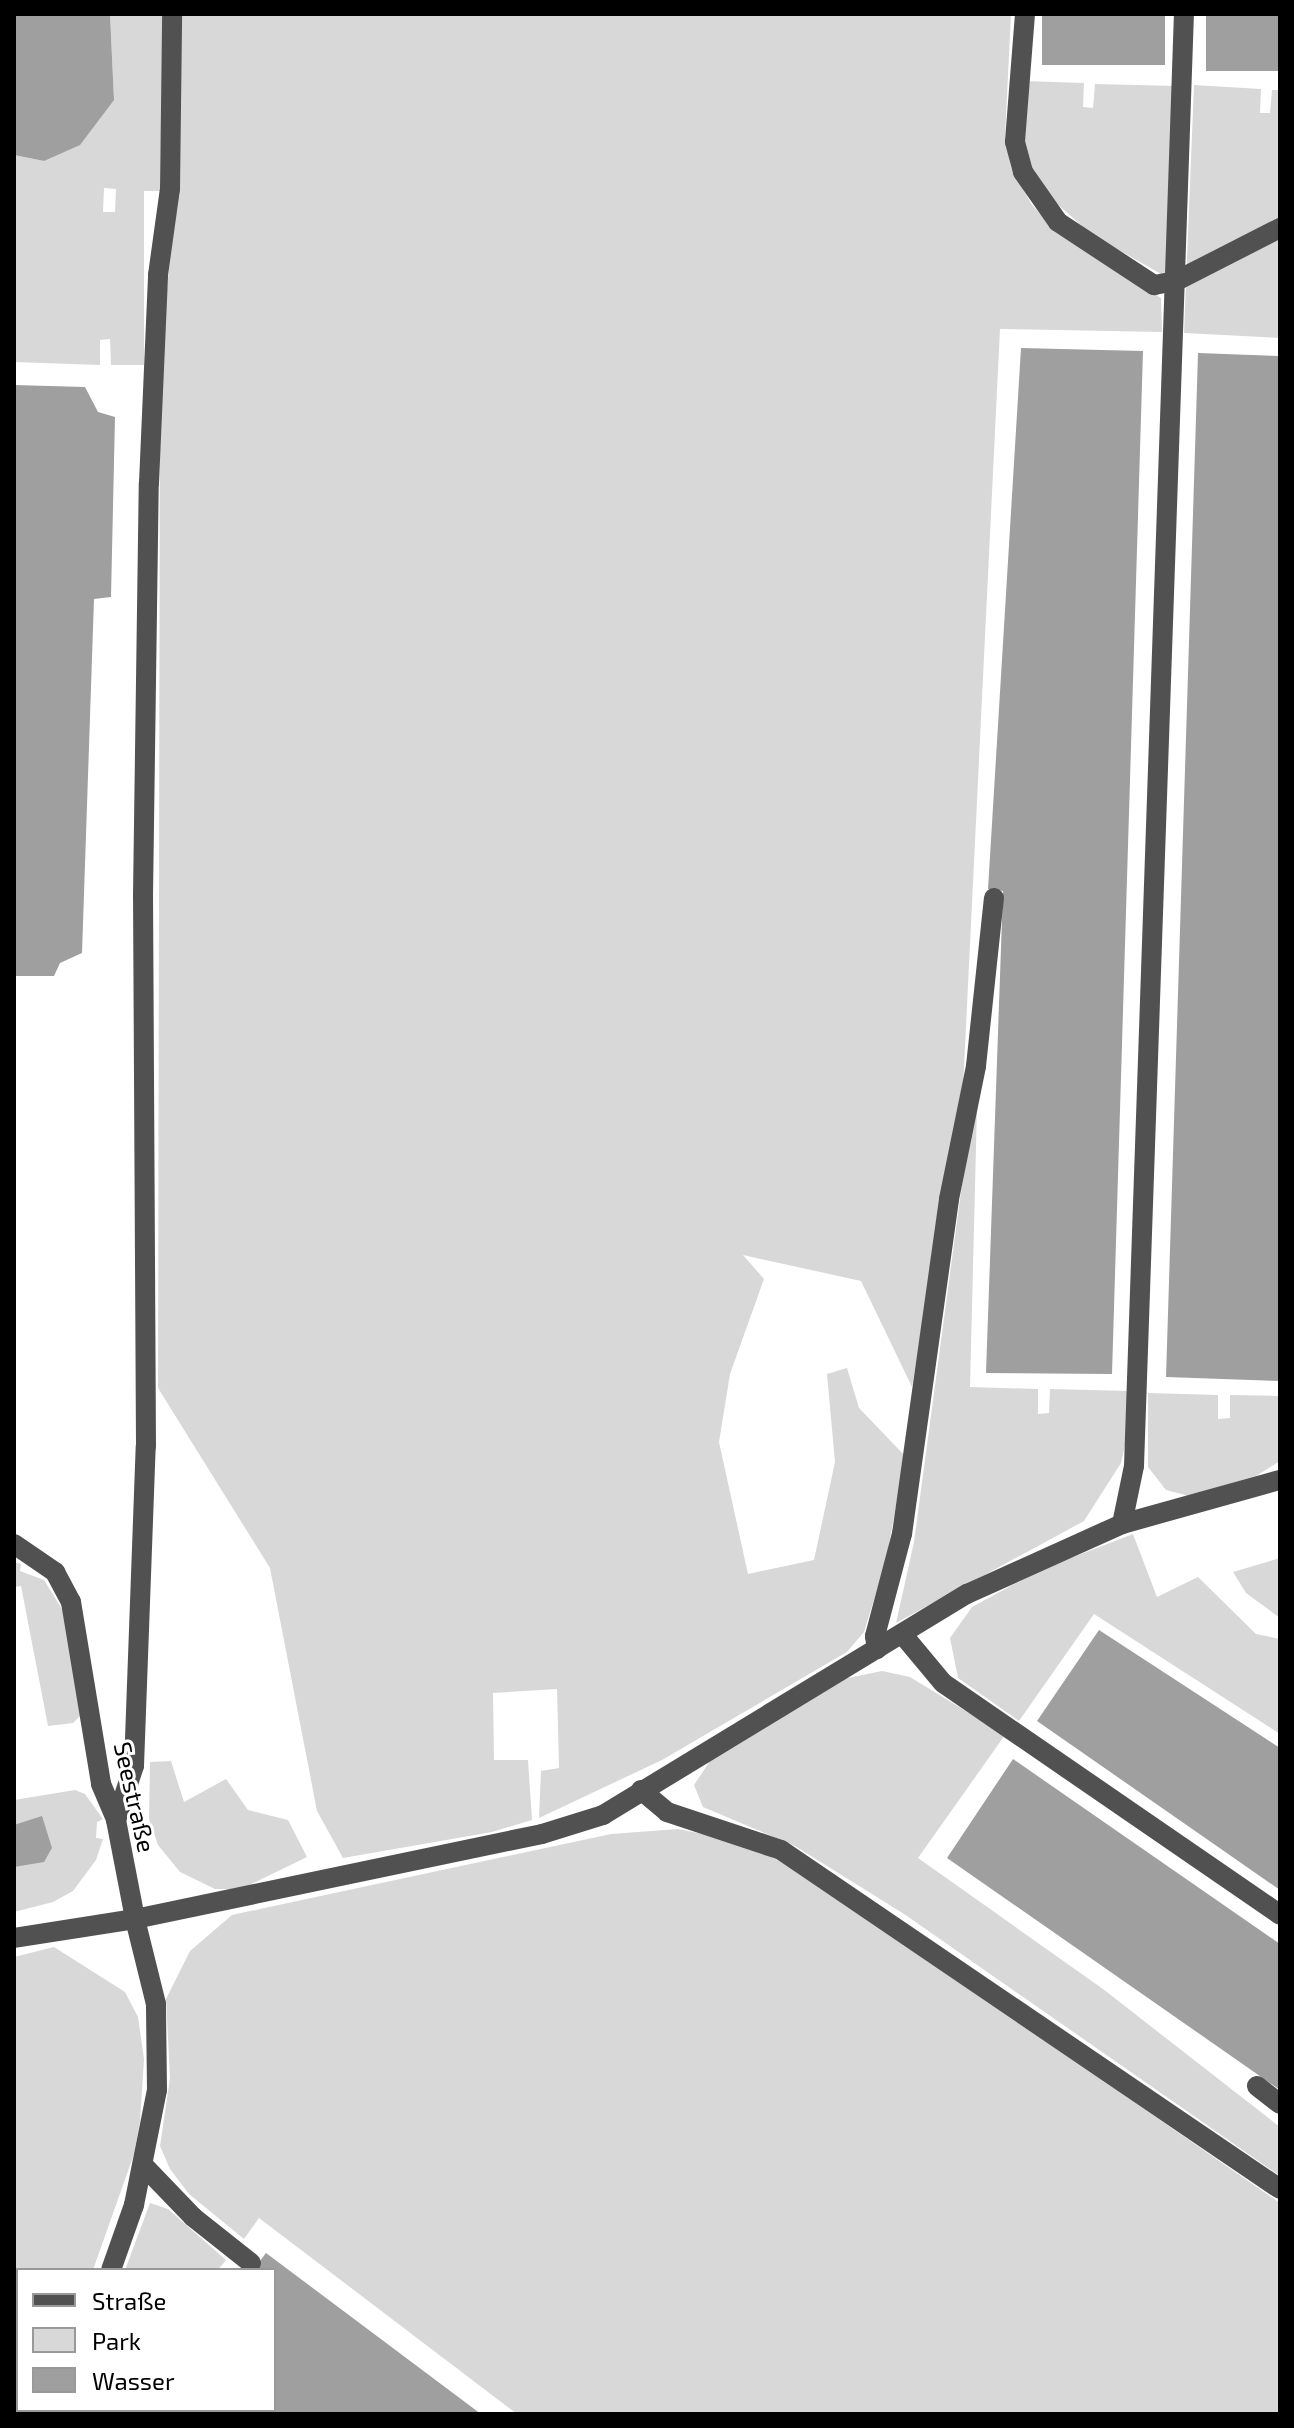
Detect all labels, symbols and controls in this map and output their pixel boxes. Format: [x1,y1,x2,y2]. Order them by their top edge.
street label: Seestraße [108,1739,162,1855]
legend [16,2268,276,2412]
text: Straße [92,2286,166,2315]
text: Park [92,2326,141,2355]
text: Wasser [92,2366,175,2395]

